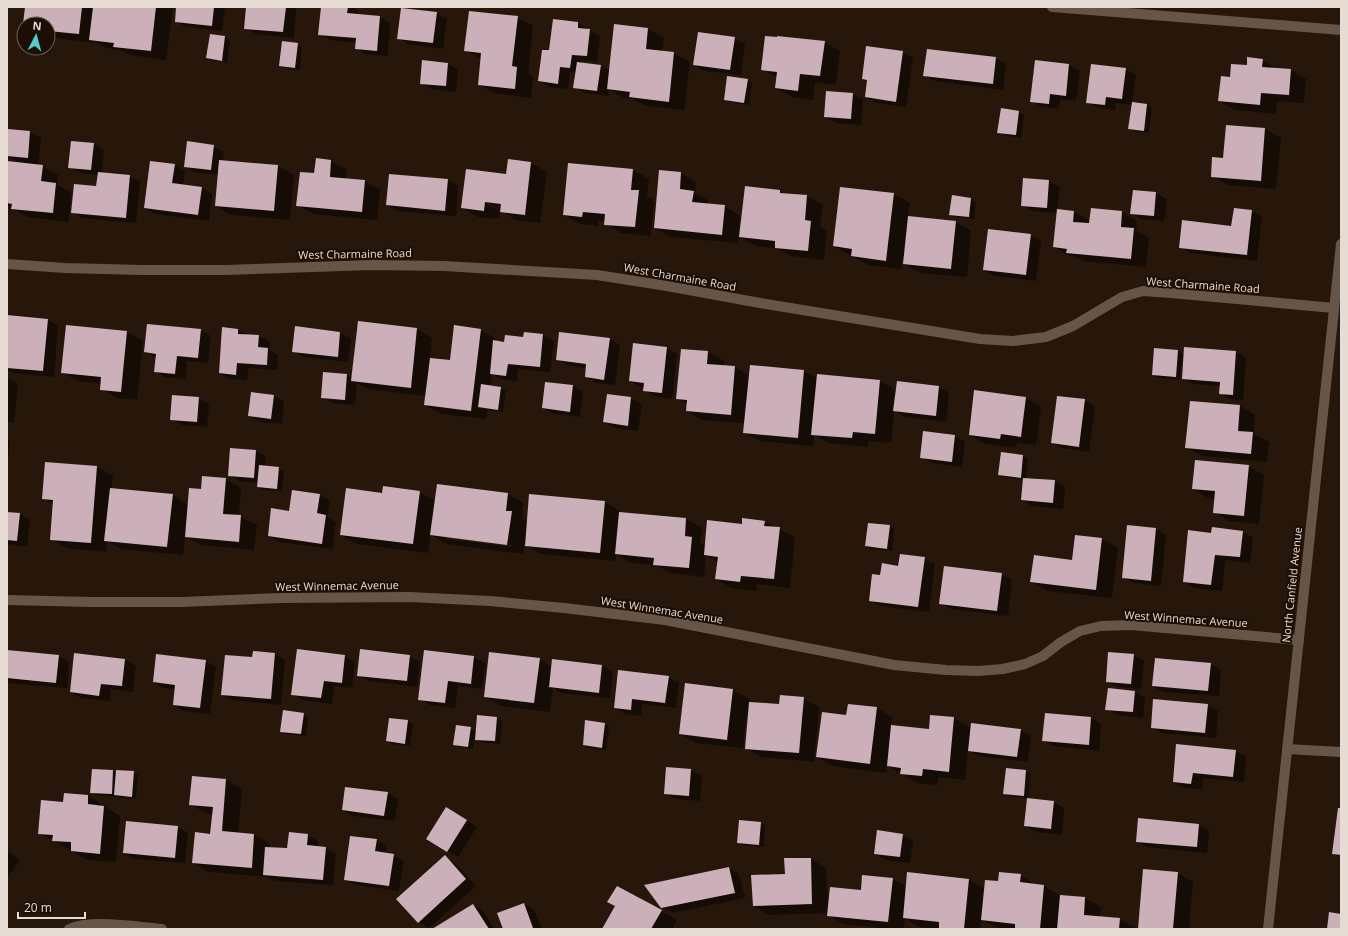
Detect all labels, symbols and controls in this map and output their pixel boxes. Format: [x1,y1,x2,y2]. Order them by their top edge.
north arrow [16,16,56,56]
text: N [32,18,42,33]
street label: West Charmaine Road [298,245,412,262]
street label: West Charmaine Road [623,259,737,294]
street label: West Charmaine Road [1146,273,1260,296]
street label: North Canfield Avenue [1278,526,1305,643]
street label: West Winnemac Avenue [275,577,399,594]
street label: West Winnemac Avenue [600,592,724,627]
street label: West Winnemac Avenue [1124,607,1248,630]
scale bar [18,894,85,920]
text: 20 m [24,899,52,916]

